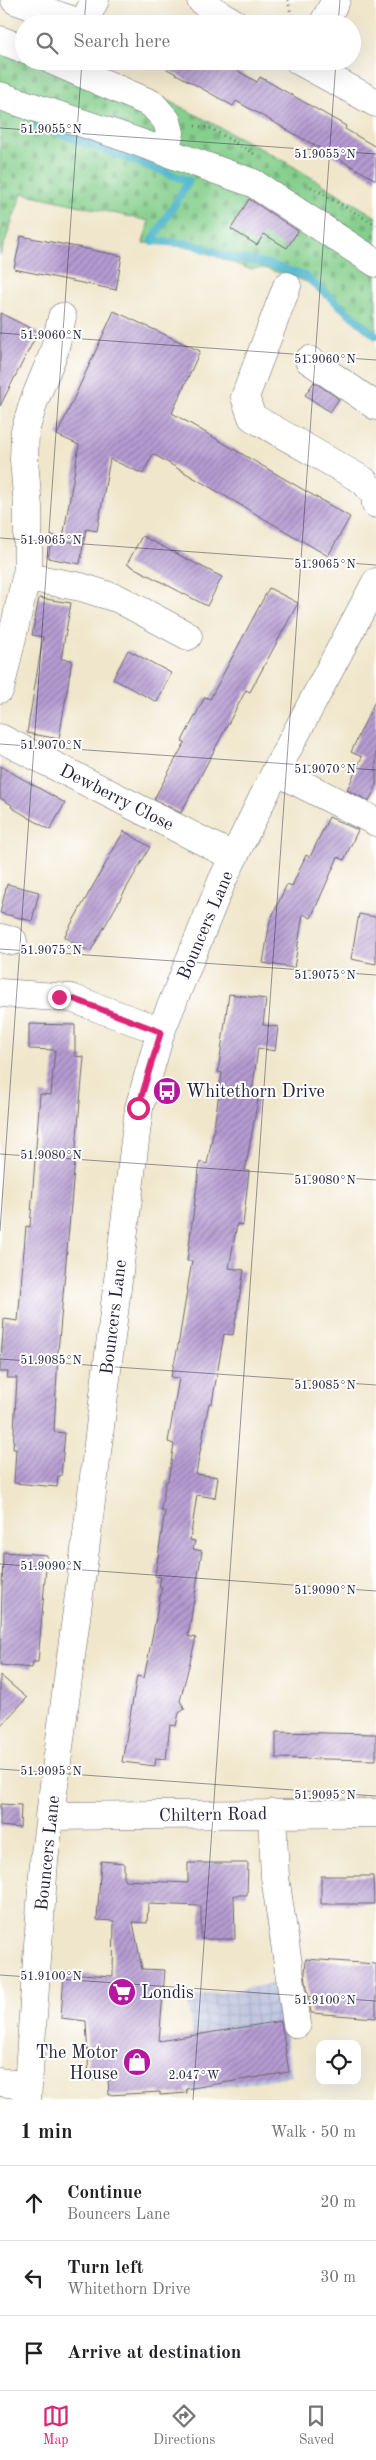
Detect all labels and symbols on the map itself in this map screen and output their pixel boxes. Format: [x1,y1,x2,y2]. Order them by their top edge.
text: 51.9055°N [20,123,82,136]
text: 51.9055°N [294,148,356,161]
text: 51.9060°N [20,329,82,342]
text: 51.9060°N [294,353,356,366]
text: 51.9065°N [20,534,82,547]
text: 51.9065°N [294,558,356,571]
text: 51.9070°N [20,739,82,752]
street label: Dewberry Close [57,761,176,834]
text: 51.9070°N [294,763,356,776]
street label: Bouncers Lane [175,868,237,982]
text: 51.9075°N [20,944,82,957]
text: 51.9075°N [294,969,356,982]
route end [48,986,71,1009]
bus stop icon: Whitethorn Drive [152,1076,182,1106]
place label: Whitethorn Drive [186,1083,325,1101]
route start [127,1097,150,1120]
text: 51.9080°N [20,1149,82,1162]
text: 51.9080°N [294,1174,356,1187]
street label: Bouncers Lane [98,1258,130,1376]
text: 51.9085°N [20,1354,82,1367]
text: 51.9085°N [294,1379,356,1392]
text: 51.9090°N [20,1560,82,1573]
text: 51.9090°N [294,1584,356,1597]
text: 51.9095°N [20,1765,82,1778]
text: 51.9095°N [294,1789,356,1802]
street label: Bouncers Lane [33,1794,63,1912]
street label: Chiltern Road [159,1805,267,1825]
text: 51.9100°N [20,1970,82,1983]
supermarket icon: Londis [107,1977,137,2007]
place label: Londis [141,1984,194,2002]
text: 51.9100°N [294,1994,356,2007]
place label: The Motor House [35,2044,119,2083]
shop icon: The Motor House [122,2047,152,2077]
text: 2.047°W [169,2070,220,2082]

